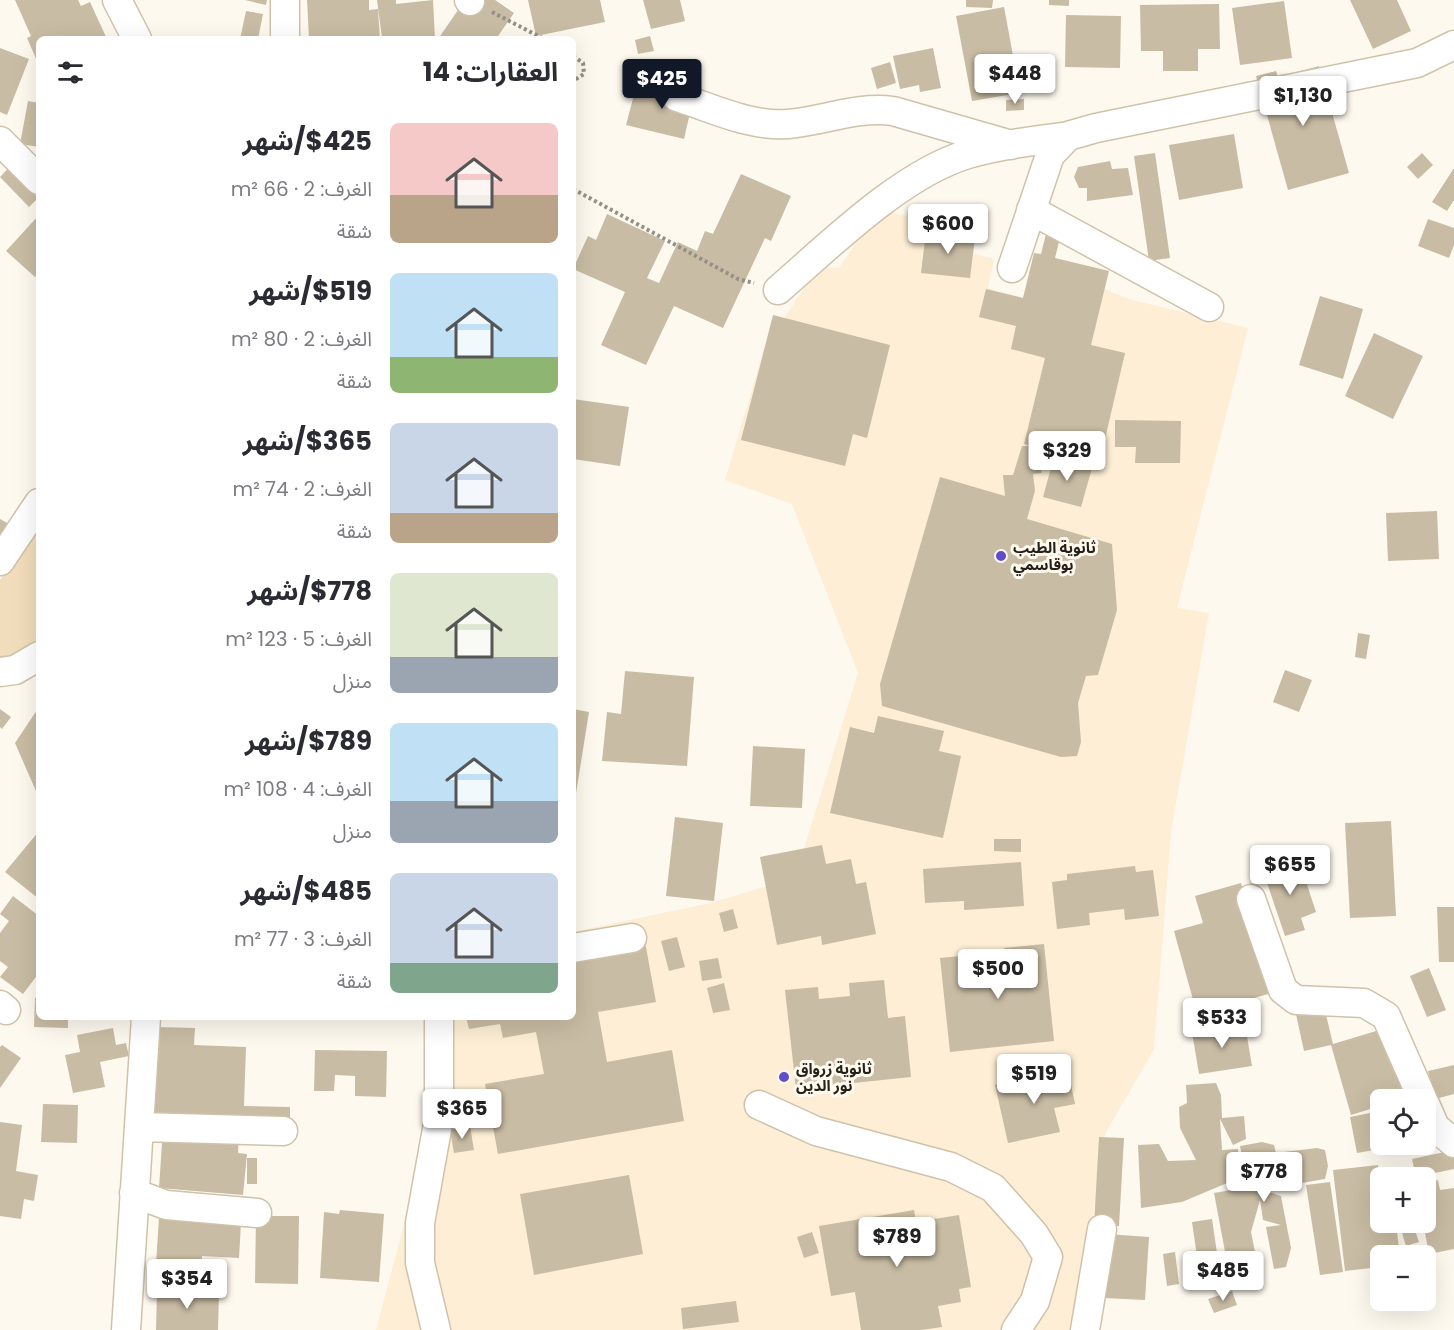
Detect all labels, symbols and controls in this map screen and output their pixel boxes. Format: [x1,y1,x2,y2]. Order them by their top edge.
text: العقارات: 14 [423,54,558,90]
pin: $448 [979,54,1051,105]
icon: filters [54,56,87,89]
pin: $425 [626,59,698,110]
text: $448 [988,59,1042,87]
text: $425 [636,64,688,92]
pin: $1,130 [1254,76,1352,127]
text: $1,130 [1273,81,1333,109]
text: $425/شهر [243,123,372,159]
icon: home [438,147,510,219]
text: الغرف: 2 · 66 m² [231,175,372,203]
pin: $600 [912,204,984,255]
text: $600 [922,209,974,237]
text: شقة [337,217,372,245]
text: $519/شهر [249,273,372,309]
icon: home [438,297,510,369]
text: الغرف: 2 · 80 m² [231,325,372,353]
text: شقة [337,367,372,395]
text: $365/شهر [243,423,372,459]
pin: $329 [1031,431,1103,482]
text: $329 [1043,436,1091,464]
icon: home [438,447,510,519]
text: الغرف: 2 · 74 m² [233,475,372,503]
text: شقة [337,517,372,545]
place label: ثانوية الطيب بوقاسمي [1013,537,1096,576]
marker: ثانوية الطيب بوقاسمي [994,549,1008,563]
text: $778/شهر [247,573,372,609]
icon: home [438,597,510,669]
text: الغرف: 5 · 123 m² [225,625,372,653]
text: منزل [333,667,372,695]
text: $789/شهر [245,723,372,759]
icon: home [438,747,510,819]
text: الغرف: 4 · 108 m² [223,775,372,803]
text: منزل [333,817,372,845]
pin: $655 [1254,845,1326,896]
text: $655 [1264,850,1316,878]
text: $485/شهر [241,873,372,909]
icon: home [438,897,510,969]
text: الغرف: 3 · 77 m² [234,925,372,953]
pin: $500 [962,949,1034,1000]
text: $500 [972,954,1024,982]
text: شقة [337,967,372,995]
pin: $533 [1186,998,1258,1049]
text: $533 [1197,1003,1247,1031]
pin: $519 [998,1054,1070,1105]
place label: ثانوية زرواق نور الدين [796,1058,872,1096]
text: $519 [1011,1059,1057,1087]
marker: ثانوية زرواق نور الدين [777,1070,791,1084]
pin: $365 [426,1089,498,1140]
map controls [1370,1089,1436,1311]
button: locate [1370,1089,1436,1155]
text: $365 [437,1094,488,1122]
pin: $778 [1228,1152,1300,1203]
text: $778 [1240,1157,1288,1185]
button: + [1370,1167,1436,1233]
pin: $789 [861,1217,933,1268]
text: $789 [872,1222,922,1250]
button: − [1370,1245,1436,1311]
pin: $485 [1187,1251,1259,1302]
text: $485 [1197,1256,1249,1284]
pin: $354 [151,1259,223,1310]
text: $354 [161,1264,213,1292]

